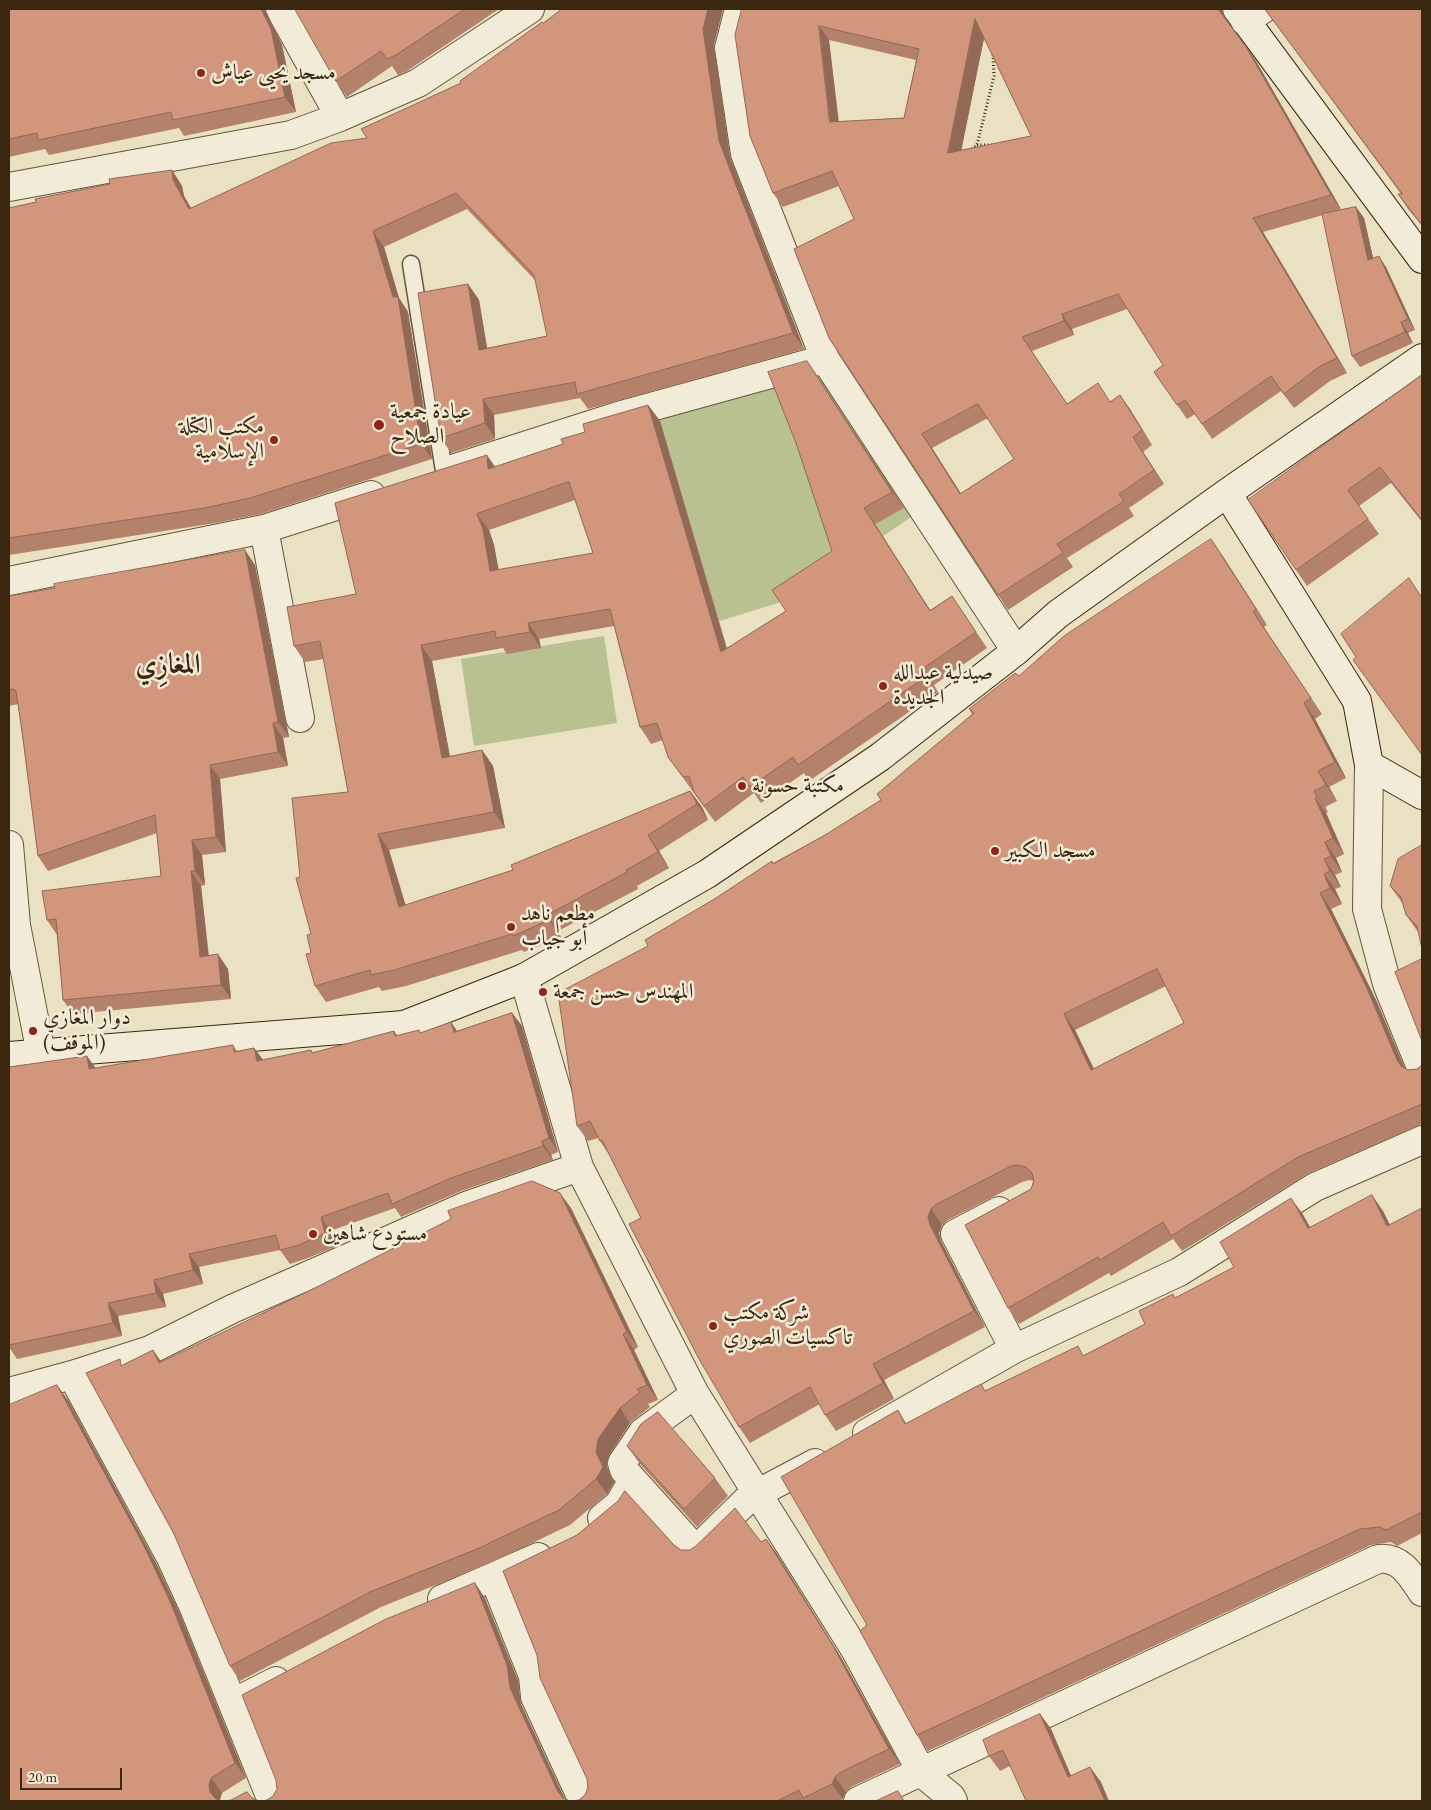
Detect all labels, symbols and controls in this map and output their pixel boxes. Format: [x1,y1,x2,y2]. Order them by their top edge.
place label: مسجد يحيى عياش [211,60,336,86]
marker: مسجد يحيى عياش [195,67,207,79]
place label: عيادة جمعية الصلاح [390,399,471,451]
place label: مكتب الكتلة الإسلامية [179,414,264,466]
marker: عيادة جمعية الصلاح [372,418,386,432]
marker: مكتب الكتلة الإسلامية [268,434,280,446]
district label: المغازِي [135,648,201,682]
place label: صيدلية عبدالله الجديدة [893,660,993,711]
marker: صيدلية عبدالله الجديدة [877,680,889,692]
place label: مكتبة حسونة [752,773,844,799]
marker: مكتبة حسونة [736,780,748,792]
place label: مسجد الكبير [1005,838,1096,864]
marker: مسجد الكبير [989,845,1001,857]
place label: مطعم ناهد أبو جياب [521,901,595,952]
marker: مطعم ناهد أبو جياب [505,921,517,933]
place label: المهندس حسن جمعة [553,979,693,1005]
marker: المهندس حسن جمعة [537,986,549,998]
place label: دوار المغازي (الموقف) [43,1005,131,1056]
marker: دوار المغازي (الموقف) [27,1025,39,1037]
place label: مستودع شاهين [323,1221,427,1247]
marker: مستودع شاهين [307,1228,319,1240]
place label: شركة مكتب تاكسيات الصوري [723,1300,852,1352]
marker: شركة مكتب تاكسيات الصوري [707,1320,719,1332]
scale bar [22,1758,125,1790]
text: 20 m [28,1767,57,1786]

